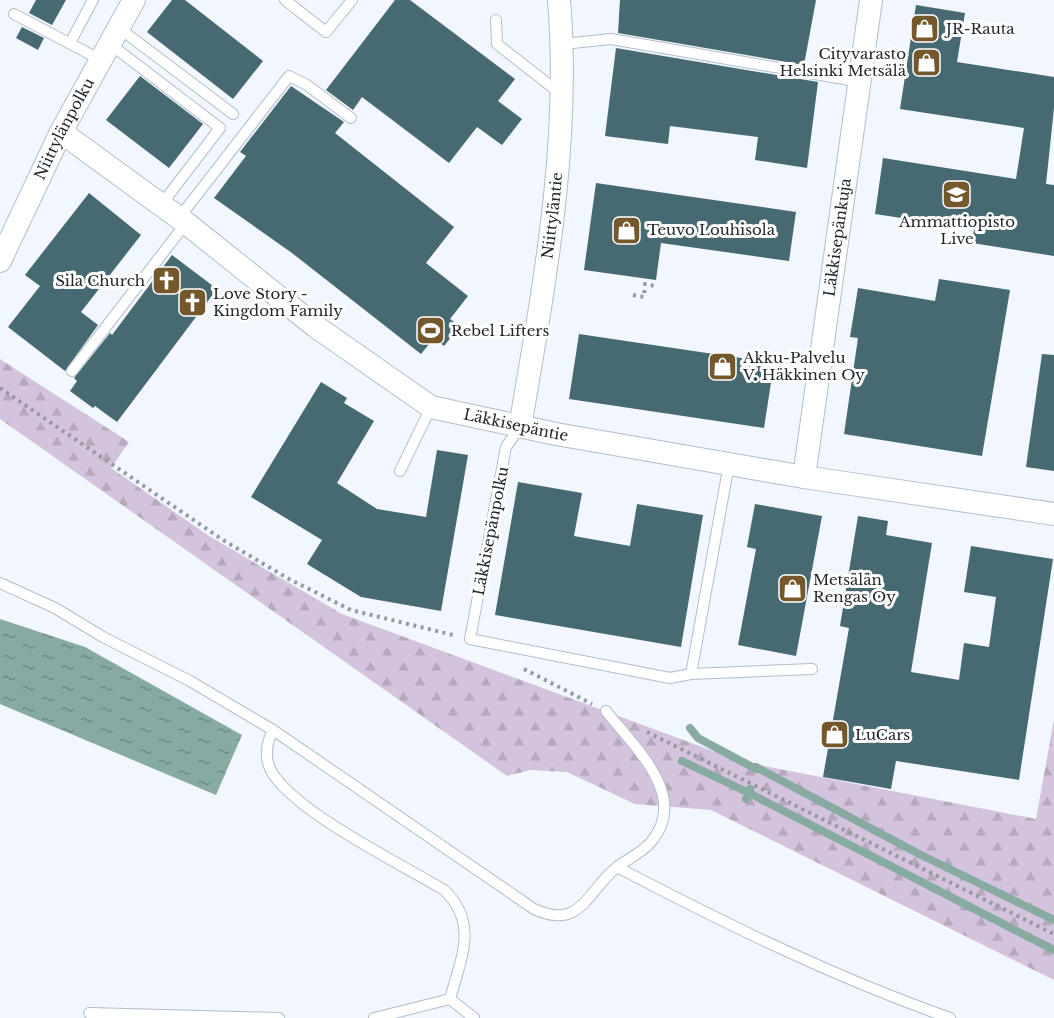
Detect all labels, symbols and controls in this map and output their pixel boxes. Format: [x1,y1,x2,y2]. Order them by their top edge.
shop icon: JR-Rauta [909,13,941,45]
place label: JR-Rauta [944,19,1015,38]
place label: Cityvarasto Helsinki Metsälä [780,44,907,80]
shop icon: Cityvarasto Helsinki Metsälä [911,47,943,79]
street label: Niittylänpolku [30,74,98,183]
street label: Niittyläntie [537,171,566,260]
street label: Läkkisepänkuja [819,176,855,298]
school or university icon: Ammattiopisto Live [941,179,973,211]
place label: Ammattiopisto Live [898,212,1015,248]
shop icon: Teuvo Louhisola [610,214,642,246]
place label: Teuvo Louhisola [647,220,776,239]
church icon: Sila Church [150,265,182,297]
place label: Sila Church [55,271,145,290]
place label: Love Story - Kingdom Family [213,284,343,320]
church icon: Love Story - Kingdom Family [176,287,208,319]
sports icon: Rebel Lifters [414,315,446,347]
place label: Rebel Lifters [451,321,550,340]
place label: Akku-Palvelu V. Häkkinen Oy [742,348,865,384]
shop icon: Akku-Palvelu V. Häkkinen Oy [706,351,738,383]
street label: Läkkisepäntie [462,404,570,445]
street label: Läkkisepänpolku [469,465,512,597]
place label: Metsälän Rengas Oy [813,570,896,606]
shop icon: Metsälän Rengas Oy [776,573,808,605]
shop icon: LuCars [818,719,850,751]
place label: LuCars [855,725,910,744]

